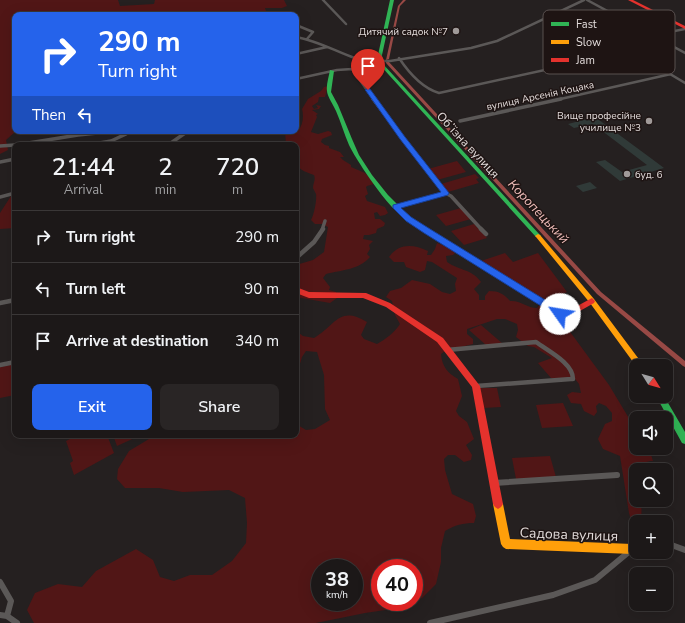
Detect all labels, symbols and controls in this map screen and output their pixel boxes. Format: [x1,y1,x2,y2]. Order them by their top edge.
legend [543,10,675,74]
text: Fast [576,17,597,32]
text: 290 m [98,23,181,61]
place label: Дитячий садок №7 [358,25,448,39]
marker: Дитячий садок №7 [451,26,461,36]
icon: right [32,28,84,80]
text: Slow [576,35,601,50]
pin [351,49,385,90]
text: Jam [575,53,595,68]
icon: arrive [357,55,379,77]
text: Turn right [98,59,177,83]
street label: вулиця Арсенія Коцака [485,78,595,114]
icon: left [74,104,96,126]
text: Then [32,105,66,125]
street label: Обʼїзна вулиця [433,108,503,182]
place label: Вище професійне училище №3 [557,109,641,135]
marker: Вище професійне училище №3 [644,116,654,126]
text: 21:44 [52,151,115,183]
text: 2 [158,151,173,183]
text: 720 [216,151,259,183]
place label: буд. 6 [635,168,662,182]
marker: буд. 6 [622,169,632,179]
water label: Коропецький [504,176,573,248]
text: Arrival [64,181,103,199]
text: min [155,181,176,199]
text: m [232,181,243,199]
icon: right [32,226,54,248]
text: Turn right [66,227,135,247]
text: 290 m [235,227,279,247]
icon: left [32,278,54,300]
text: Turn left [66,279,125,299]
text: 90 m [244,279,279,299]
position arrow [539,293,581,335]
icon: arrive [32,330,54,352]
text: Arrive at destination [66,331,209,351]
text: 340 m [235,331,279,351]
north arrow [629,359,673,403]
map controls [629,359,673,611]
button: Exit [32,384,152,430]
button: Share [160,384,279,430]
button: sound [629,411,673,455]
button: search [629,463,673,507]
button: + [629,515,673,559]
street label: Садова вулиця [519,523,619,546]
speed limit sign: 40 [371,559,423,611]
text: 38 [325,566,349,593]
button: − [629,567,673,611]
text: km/h [326,588,348,602]

